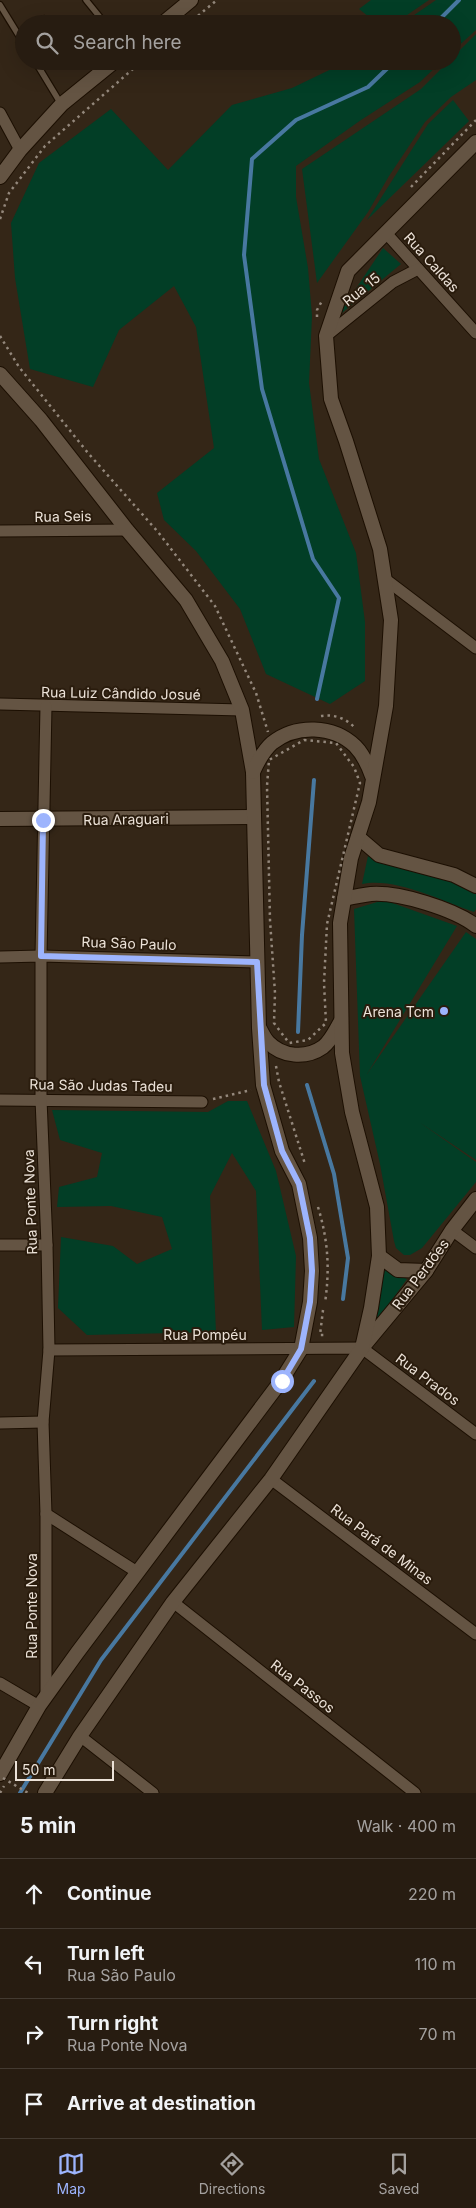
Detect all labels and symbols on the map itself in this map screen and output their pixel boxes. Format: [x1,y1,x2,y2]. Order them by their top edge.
street label: Rua Caldas [401,229,463,295]
street label: Rua 15 [339,269,383,309]
street label: Rua Seis [34,507,92,525]
street label: Rua Luiz Cândido Josué [41,683,201,703]
route end [32,809,55,832]
street label: Rua Araguari [83,810,169,828]
street label: Rua São Paulo [81,933,177,953]
place label: Arena Tcm [363,1003,434,1020]
marker: Arena Tcm [438,1005,450,1017]
street label: Rua São Judas Tadeu [29,1075,173,1095]
street label: Rua Ponte Nova [20,1149,40,1255]
street label: Rua Perdões [388,1235,452,1313]
street label: Rua Pompéu [163,1326,247,1343]
street label: Rua Prados [393,1349,463,1409]
route start [271,1370,294,1393]
street label: Rua Pará de Minas [328,1500,436,1588]
street label: Rua Ponte Nova [23,1553,40,1659]
street label: Rua Passos [268,1656,338,1716]
scale bar [15,1758,114,1781]

